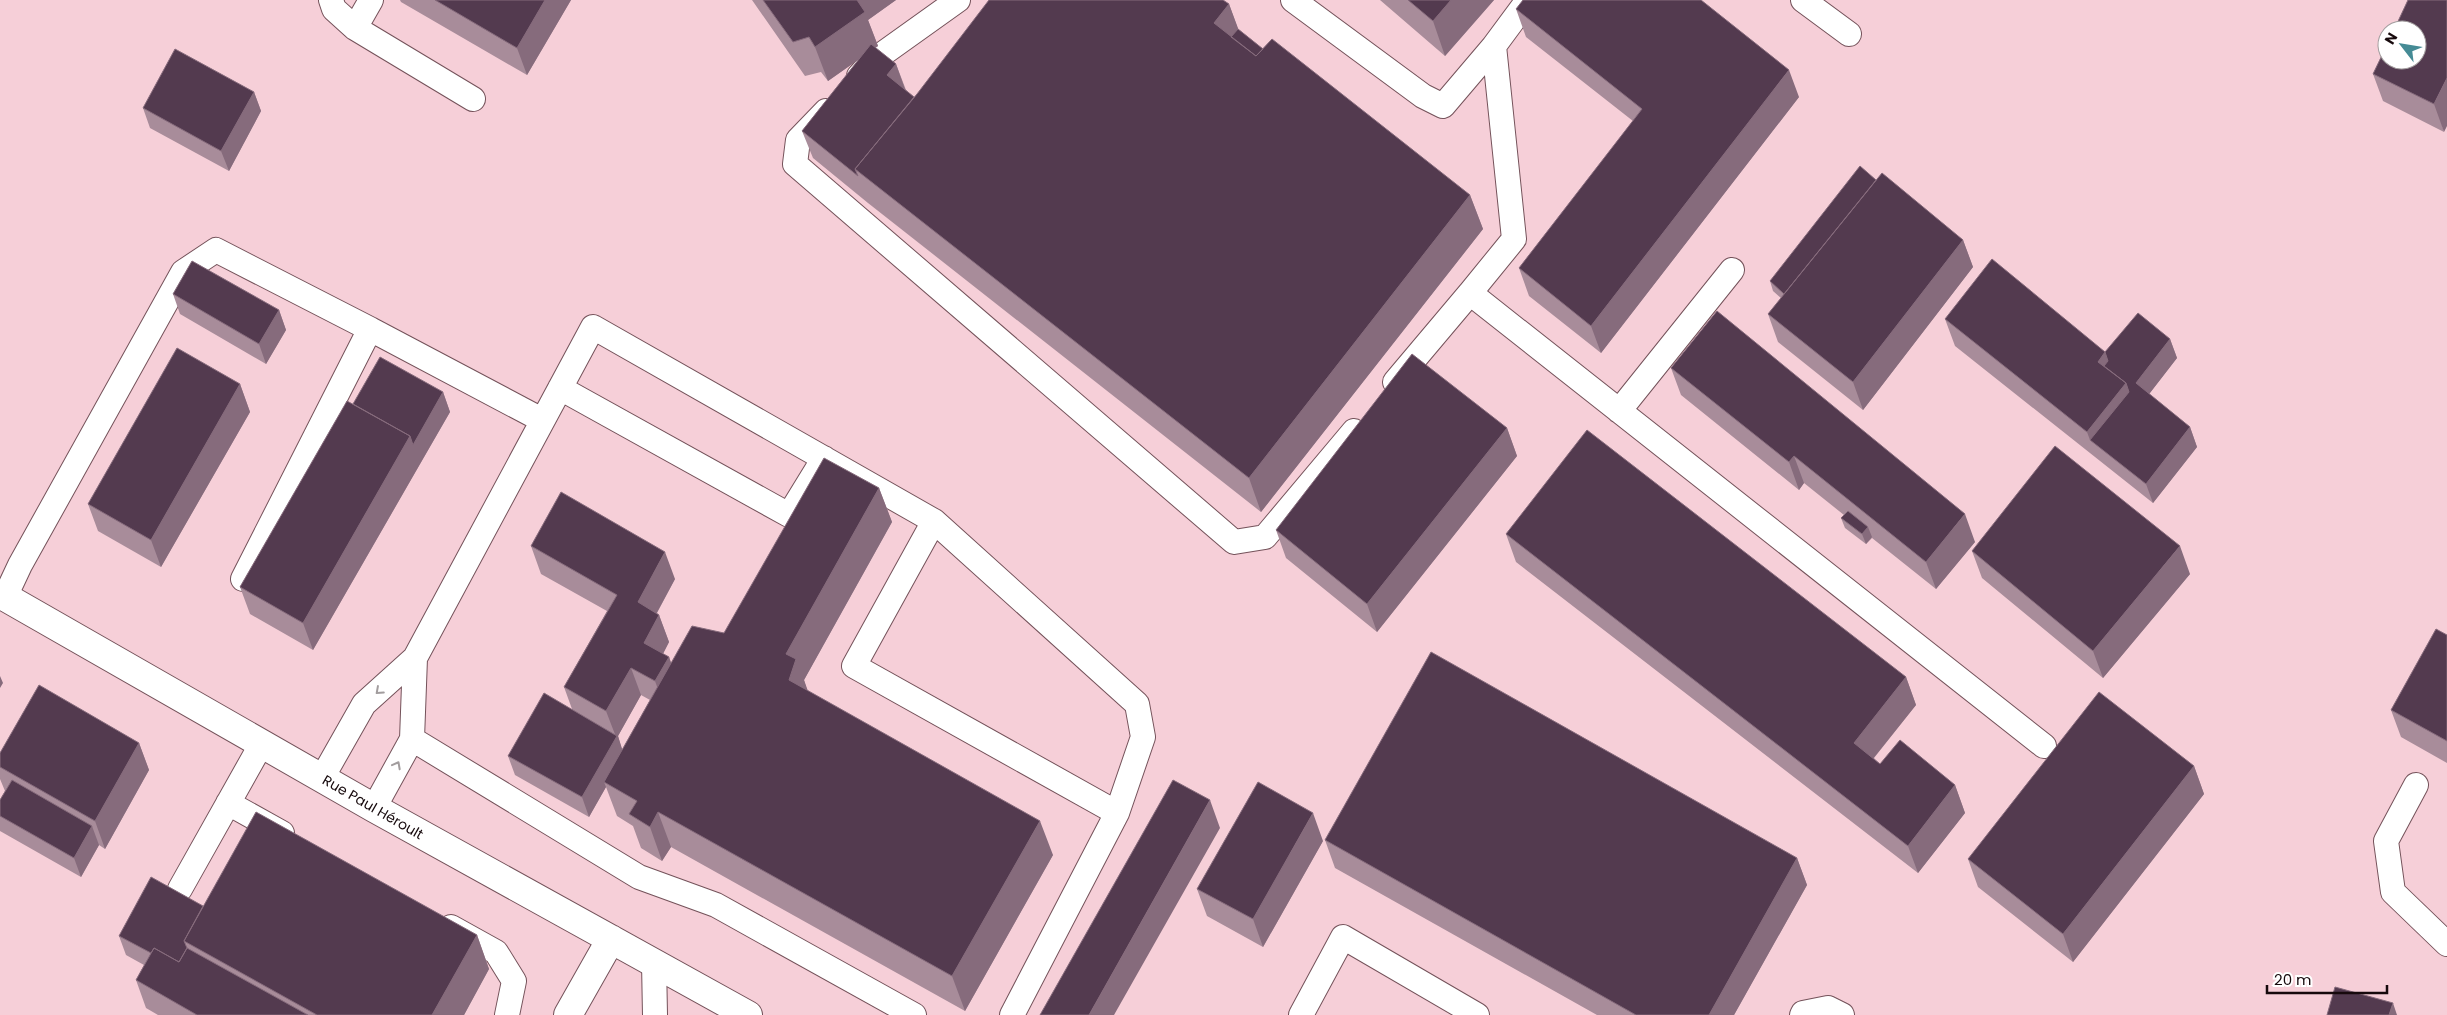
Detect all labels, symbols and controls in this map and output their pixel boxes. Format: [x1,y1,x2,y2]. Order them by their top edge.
north arrow [2377,20,2427,70]
text: N [2380,29,2402,48]
one-way arrow [375,685,384,694]
one-way arrow [391,761,401,770]
street label: Rue Paul Héroult [319,770,427,844]
scale bar [2267,962,2387,994]
text: 20 m [2274,969,2312,990]

